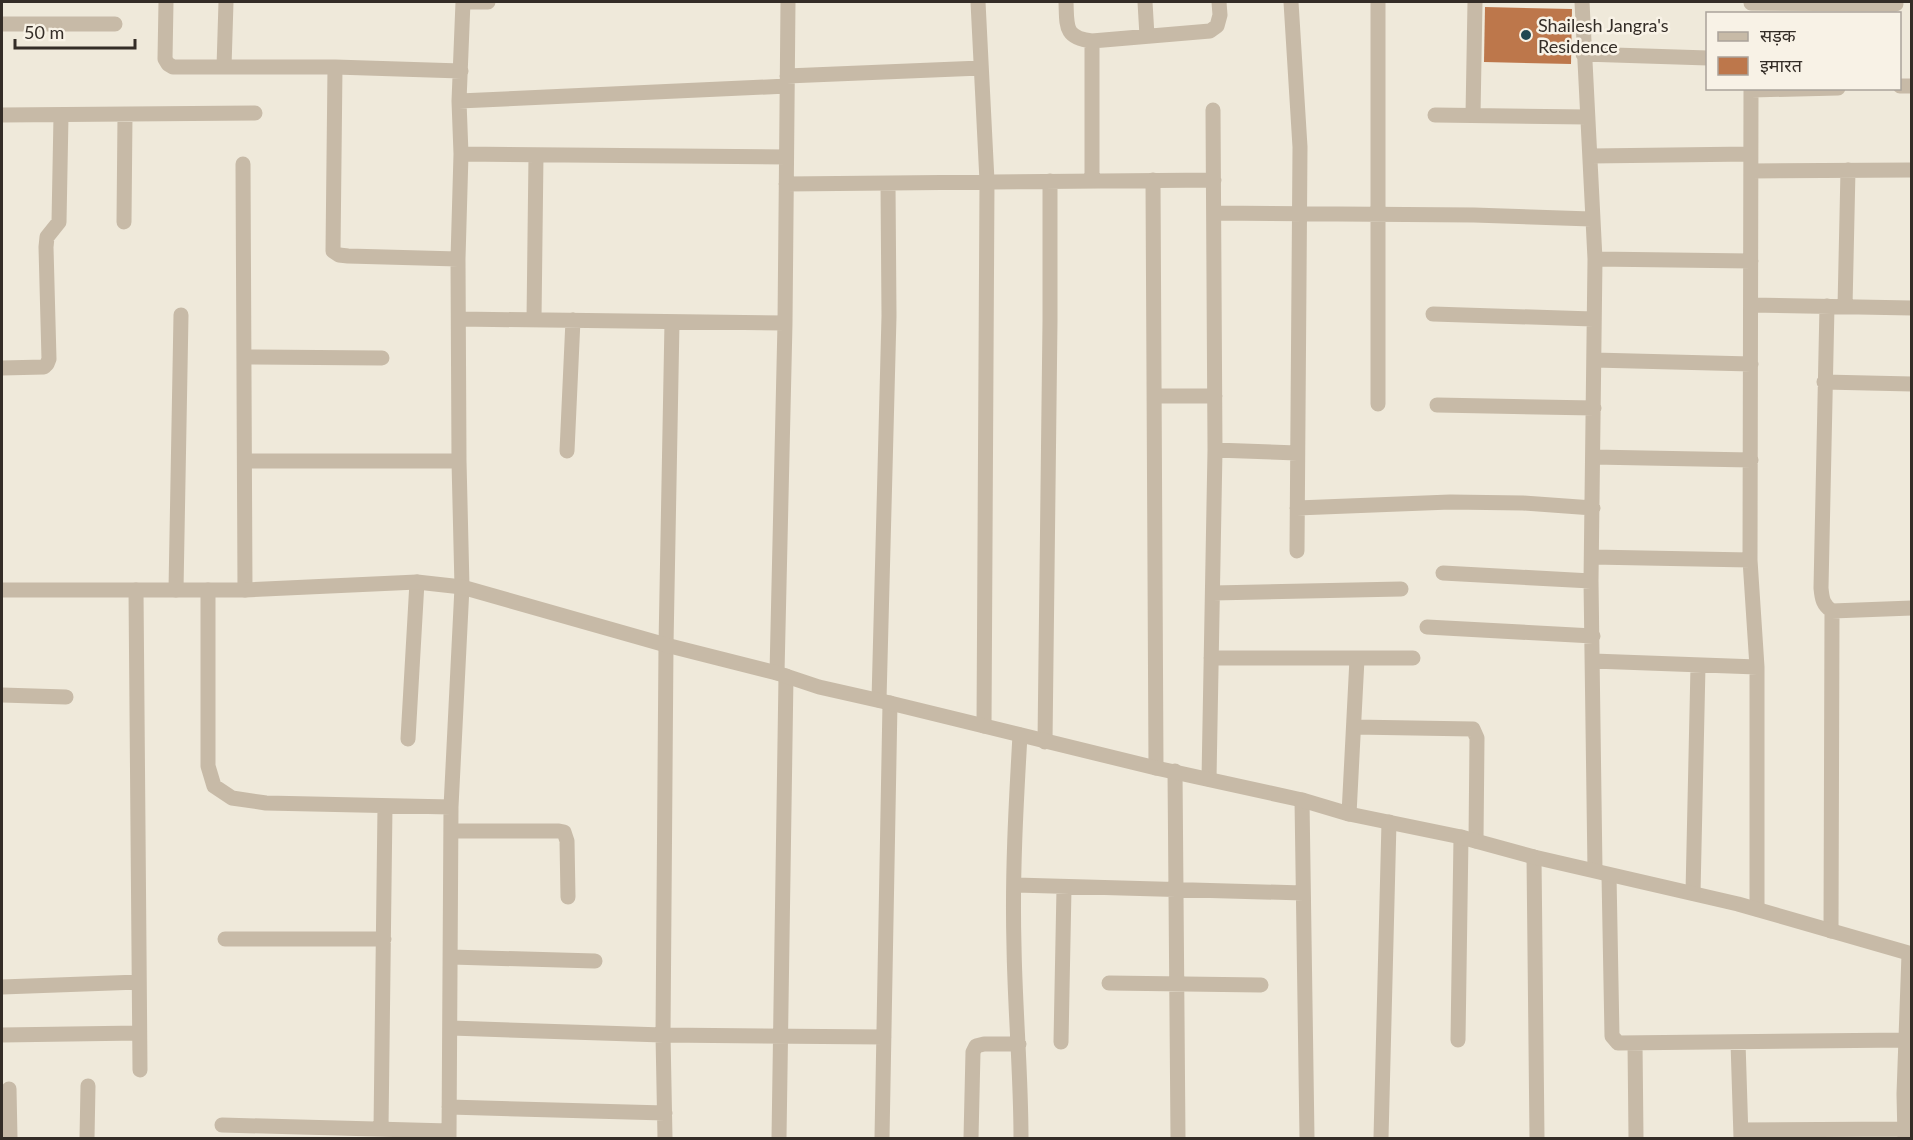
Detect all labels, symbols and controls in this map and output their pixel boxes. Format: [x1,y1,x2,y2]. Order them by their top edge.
scale bar [15,12,135,50]
legend [1706,12,1901,90]
place label: Shailesh Jangra's Residence [1538,14,1669,57]
text: 50 m [24,21,64,43]
text: सड़क [1760,24,1797,46]
marker: Shailesh Jangra's Residence [1519,28,1533,42]
text: इमारत [1760,54,1803,76]

